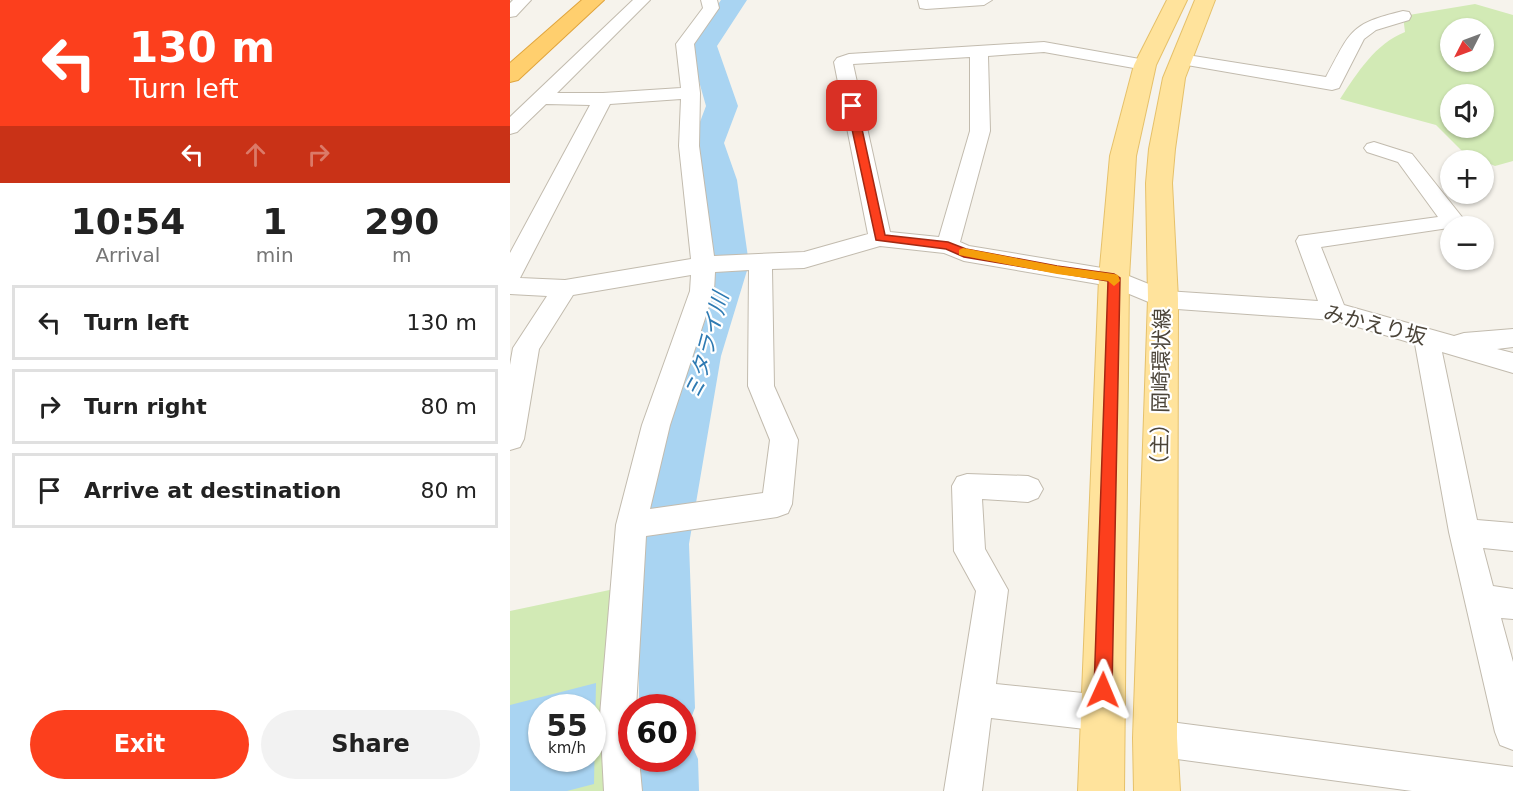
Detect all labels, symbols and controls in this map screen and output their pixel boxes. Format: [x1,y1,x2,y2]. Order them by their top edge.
north arrow [1440,18,1494,72]
map controls [1440,18,1494,270]
text: 130 m [129,23,275,72]
icon: left [30,24,108,102]
text: Turn left [129,73,239,104]
pin [826,80,877,131]
button: sound [1440,84,1494,138]
icon: arrive [835,89,868,122]
icon: left [176,138,209,171]
icon: ahead [239,138,272,171]
icon: right [302,138,335,171]
button: + [1440,150,1494,204]
text: 10:54 [71,201,185,242]
text: 1 [262,201,287,242]
text: 290 [364,201,439,242]
button: − [1440,216,1494,270]
text: Arrival [95,243,160,267]
text: min [256,243,294,267]
text: m [392,243,412,267]
water label: ミタライ川 [681,288,734,402]
street label: みかえり坂 [1321,301,1429,349]
icon: left [33,306,66,339]
street label: （主）岡崎環状線 [1148,308,1174,476]
text: Turn left [84,310,189,335]
text: 130 m [407,310,477,335]
icon: right [33,390,66,423]
text: Turn right [84,394,207,419]
text: 80 m [421,394,477,419]
icon: arrive [33,474,66,507]
text: Arrive at destination [84,478,341,503]
text: 80 m [421,478,477,503]
position arrow [1071,658,1135,722]
speed limit sign: 60 [618,694,696,772]
text: 55 [546,708,588,743]
button: Exit [30,710,249,779]
button: Share [261,710,480,779]
text: km/h [548,739,586,757]

